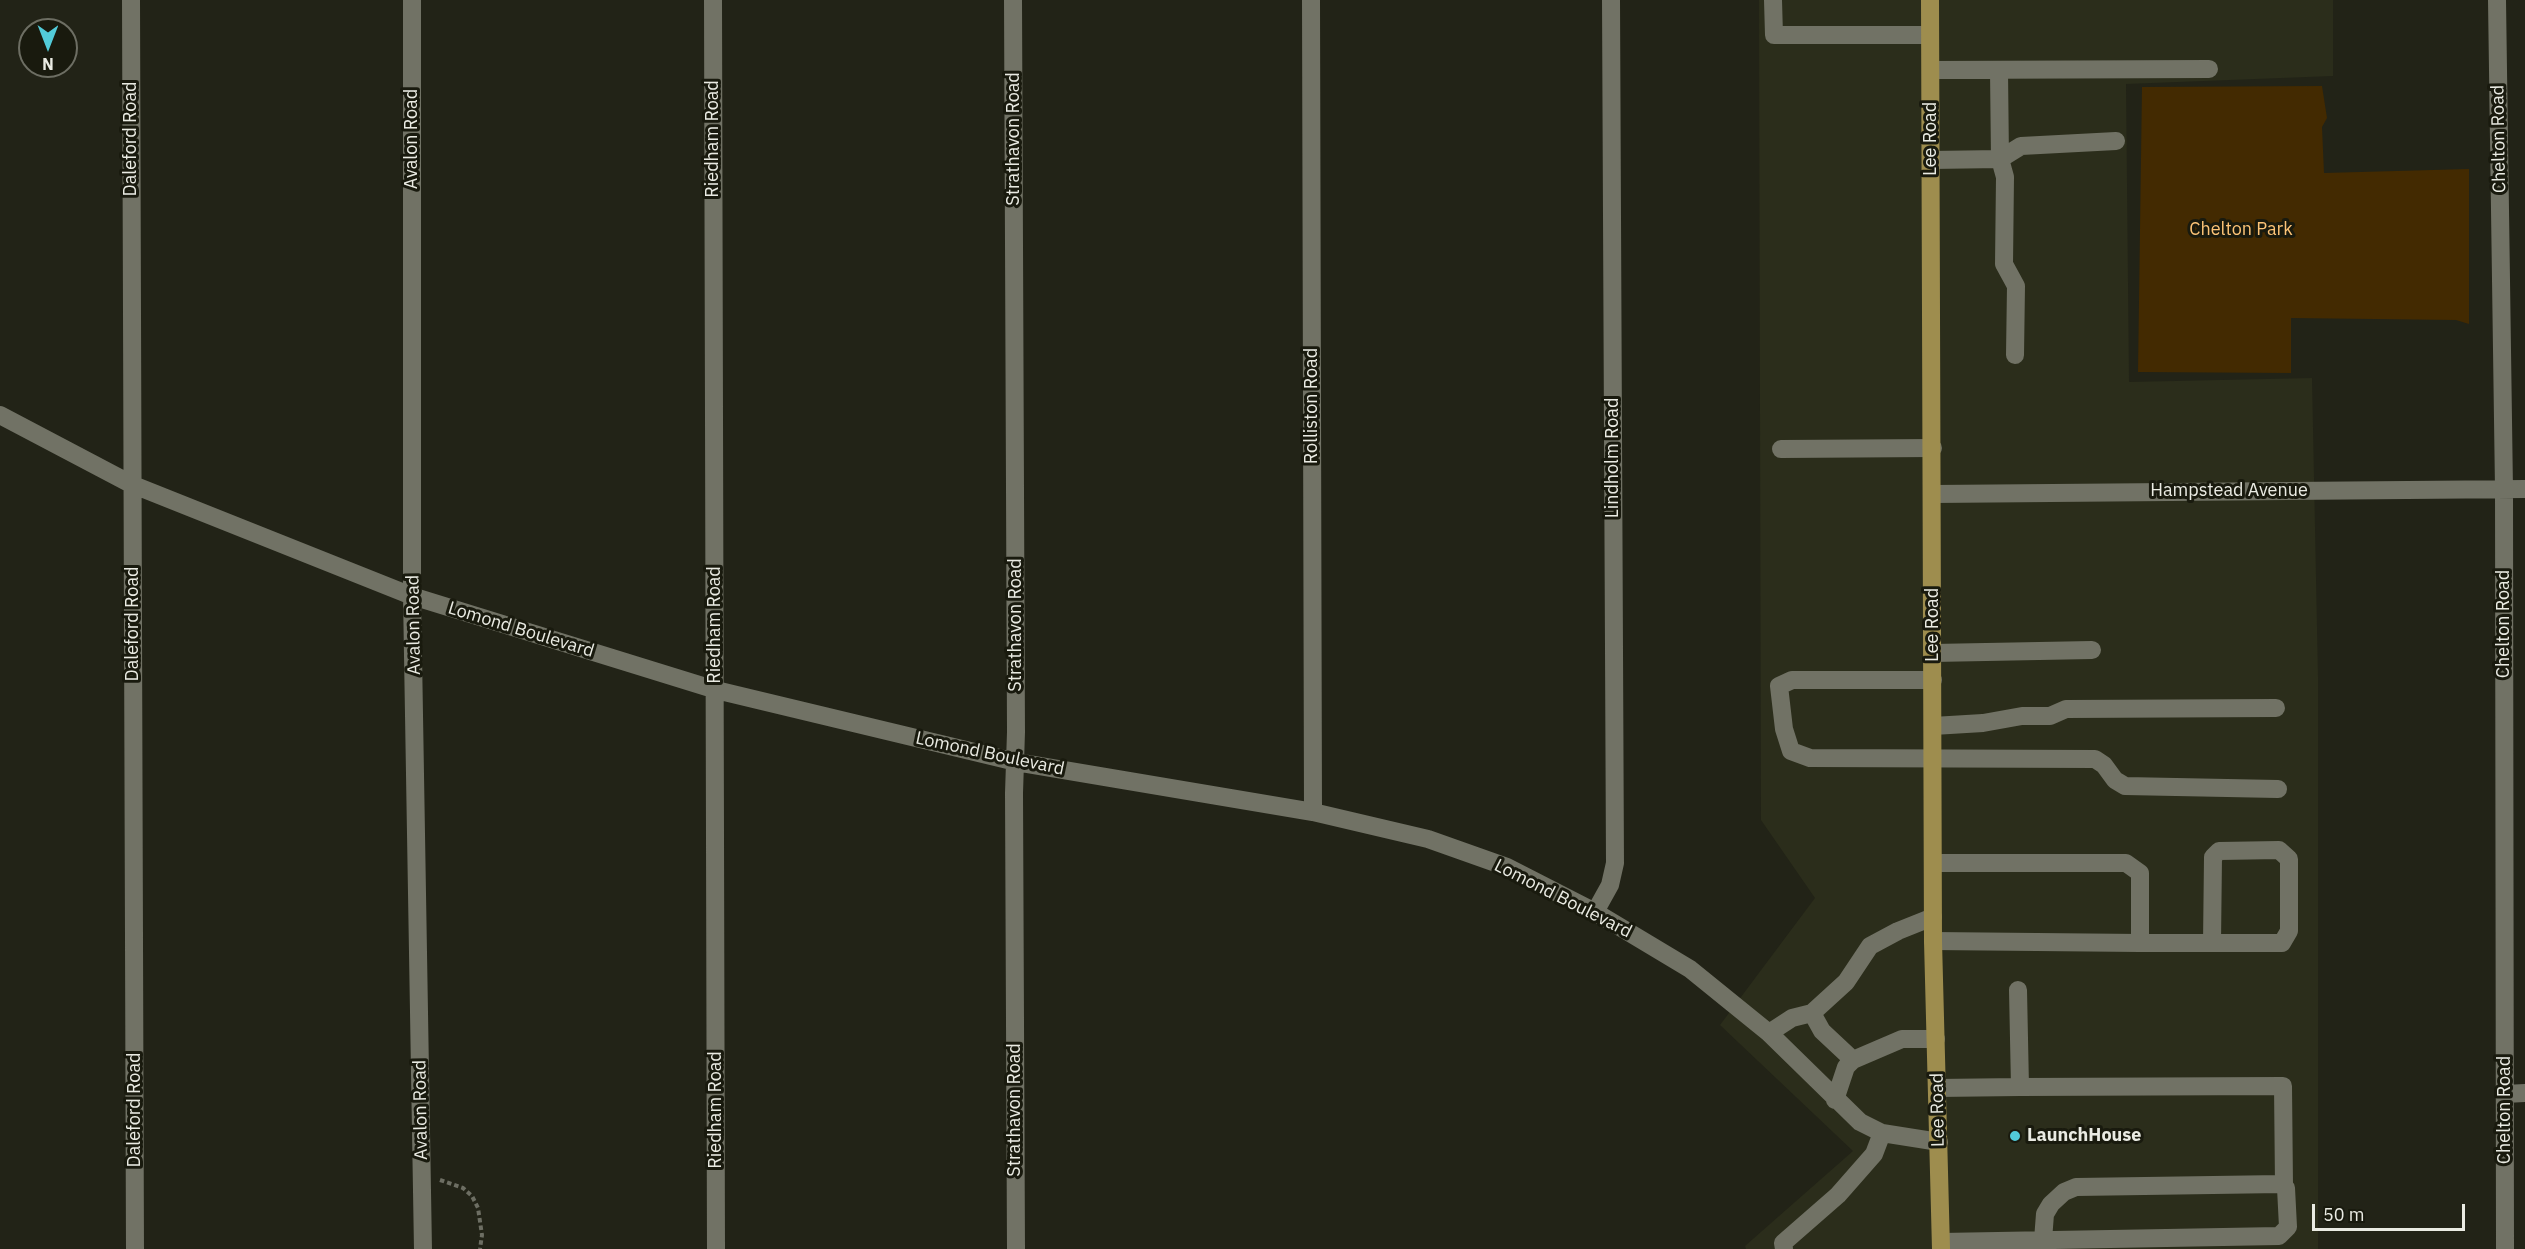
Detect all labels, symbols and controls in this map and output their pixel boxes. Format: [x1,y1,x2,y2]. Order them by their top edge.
north arrow [18,18,78,78]
text: N [42,54,54,74]
street label: Strathavon Road [1003,72,1025,206]
street label: Riedham Road [702,80,724,198]
street label: Daleford Road [120,82,142,196]
street label: Chelton Road [2487,85,2511,193]
street label: Avalon Road [401,89,423,189]
street label: Lee Road [1920,102,1942,176]
park label: Chelton Park [2189,219,2293,241]
street label: Rolliston Road [1301,348,1323,464]
street label: Lindholm Road [1602,398,1624,518]
street label: Hampstead Avenue [2150,480,2308,502]
street label: Strathavon Road [1005,558,1027,692]
street label: Riedham Road [704,566,726,684]
street label: Daleford Road [122,567,144,681]
street label: Chelton Road [2493,570,2515,678]
street label: Avalon Road [402,575,426,675]
street label: Lee Road [1922,588,1944,662]
street label: Lomond Boulevard [445,598,597,662]
street label: Lomond Boulevard [914,728,1066,780]
street label: Lomond Boulevard [1491,855,1635,943]
street label: Strathavon Road [1004,1043,1026,1177]
street label: Riedham Road [705,1051,727,1169]
street label: Daleford Road [124,1053,146,1167]
street label: Chelton Road [2494,1056,2516,1164]
street label: Avalon Road [409,1060,433,1160]
street label: Lee Road [1927,1073,1949,1147]
place label: LaunchHouse [2027,1125,2141,1147]
marker: LaunchHouse [2008,1129,2022,1143]
scale bar [2315,1192,2468,1230]
text: 50 m [2323,1203,2365,1226]

